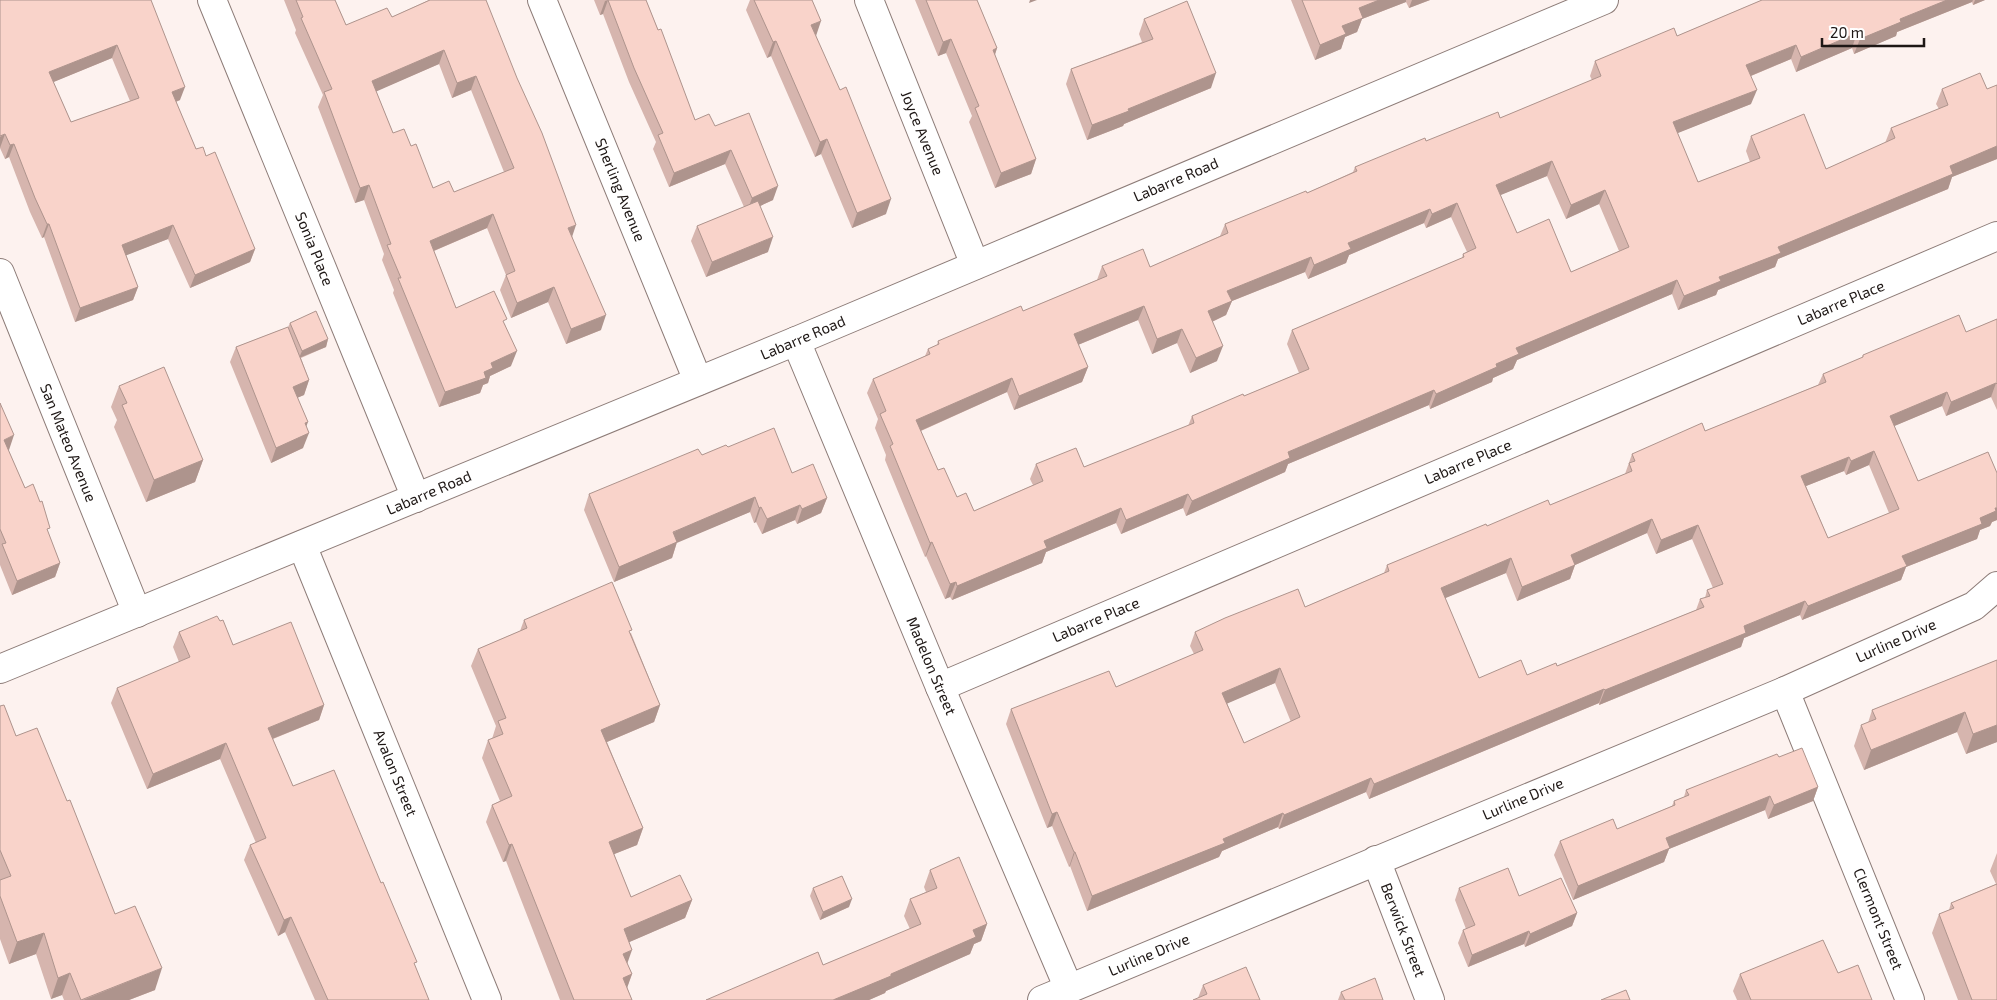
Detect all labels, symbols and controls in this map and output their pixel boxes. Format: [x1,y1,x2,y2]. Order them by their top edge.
scale bar [1822,15,1924,47]
text: 20 m [1830,23,1864,41]
street label: Joyce Avenue [898,88,948,178]
street label: Sherling Avenue [592,135,650,244]
street label: Labarre Road [1130,153,1221,205]
street label: Sonia Place [292,209,338,288]
street label: Labarre Place [1794,276,1887,328]
street label: Labarre Road [757,311,848,363]
street label: San Mateo Avenue [37,381,101,504]
street label: Labarre Place [1421,435,1514,487]
street label: Labarre Road [383,466,474,518]
street label: Labarre Place [1049,593,1142,645]
street label: Madelon Street [903,614,961,718]
street label: Lurline Drive [1853,614,1939,666]
street label: Avalon Street [370,727,422,819]
street label: Lurline Drive [1479,773,1566,823]
street label: Clermont Street [1850,865,1908,972]
street label: Berwick Street [1378,880,1430,979]
street label: Lurline Drive [1105,929,1192,979]

